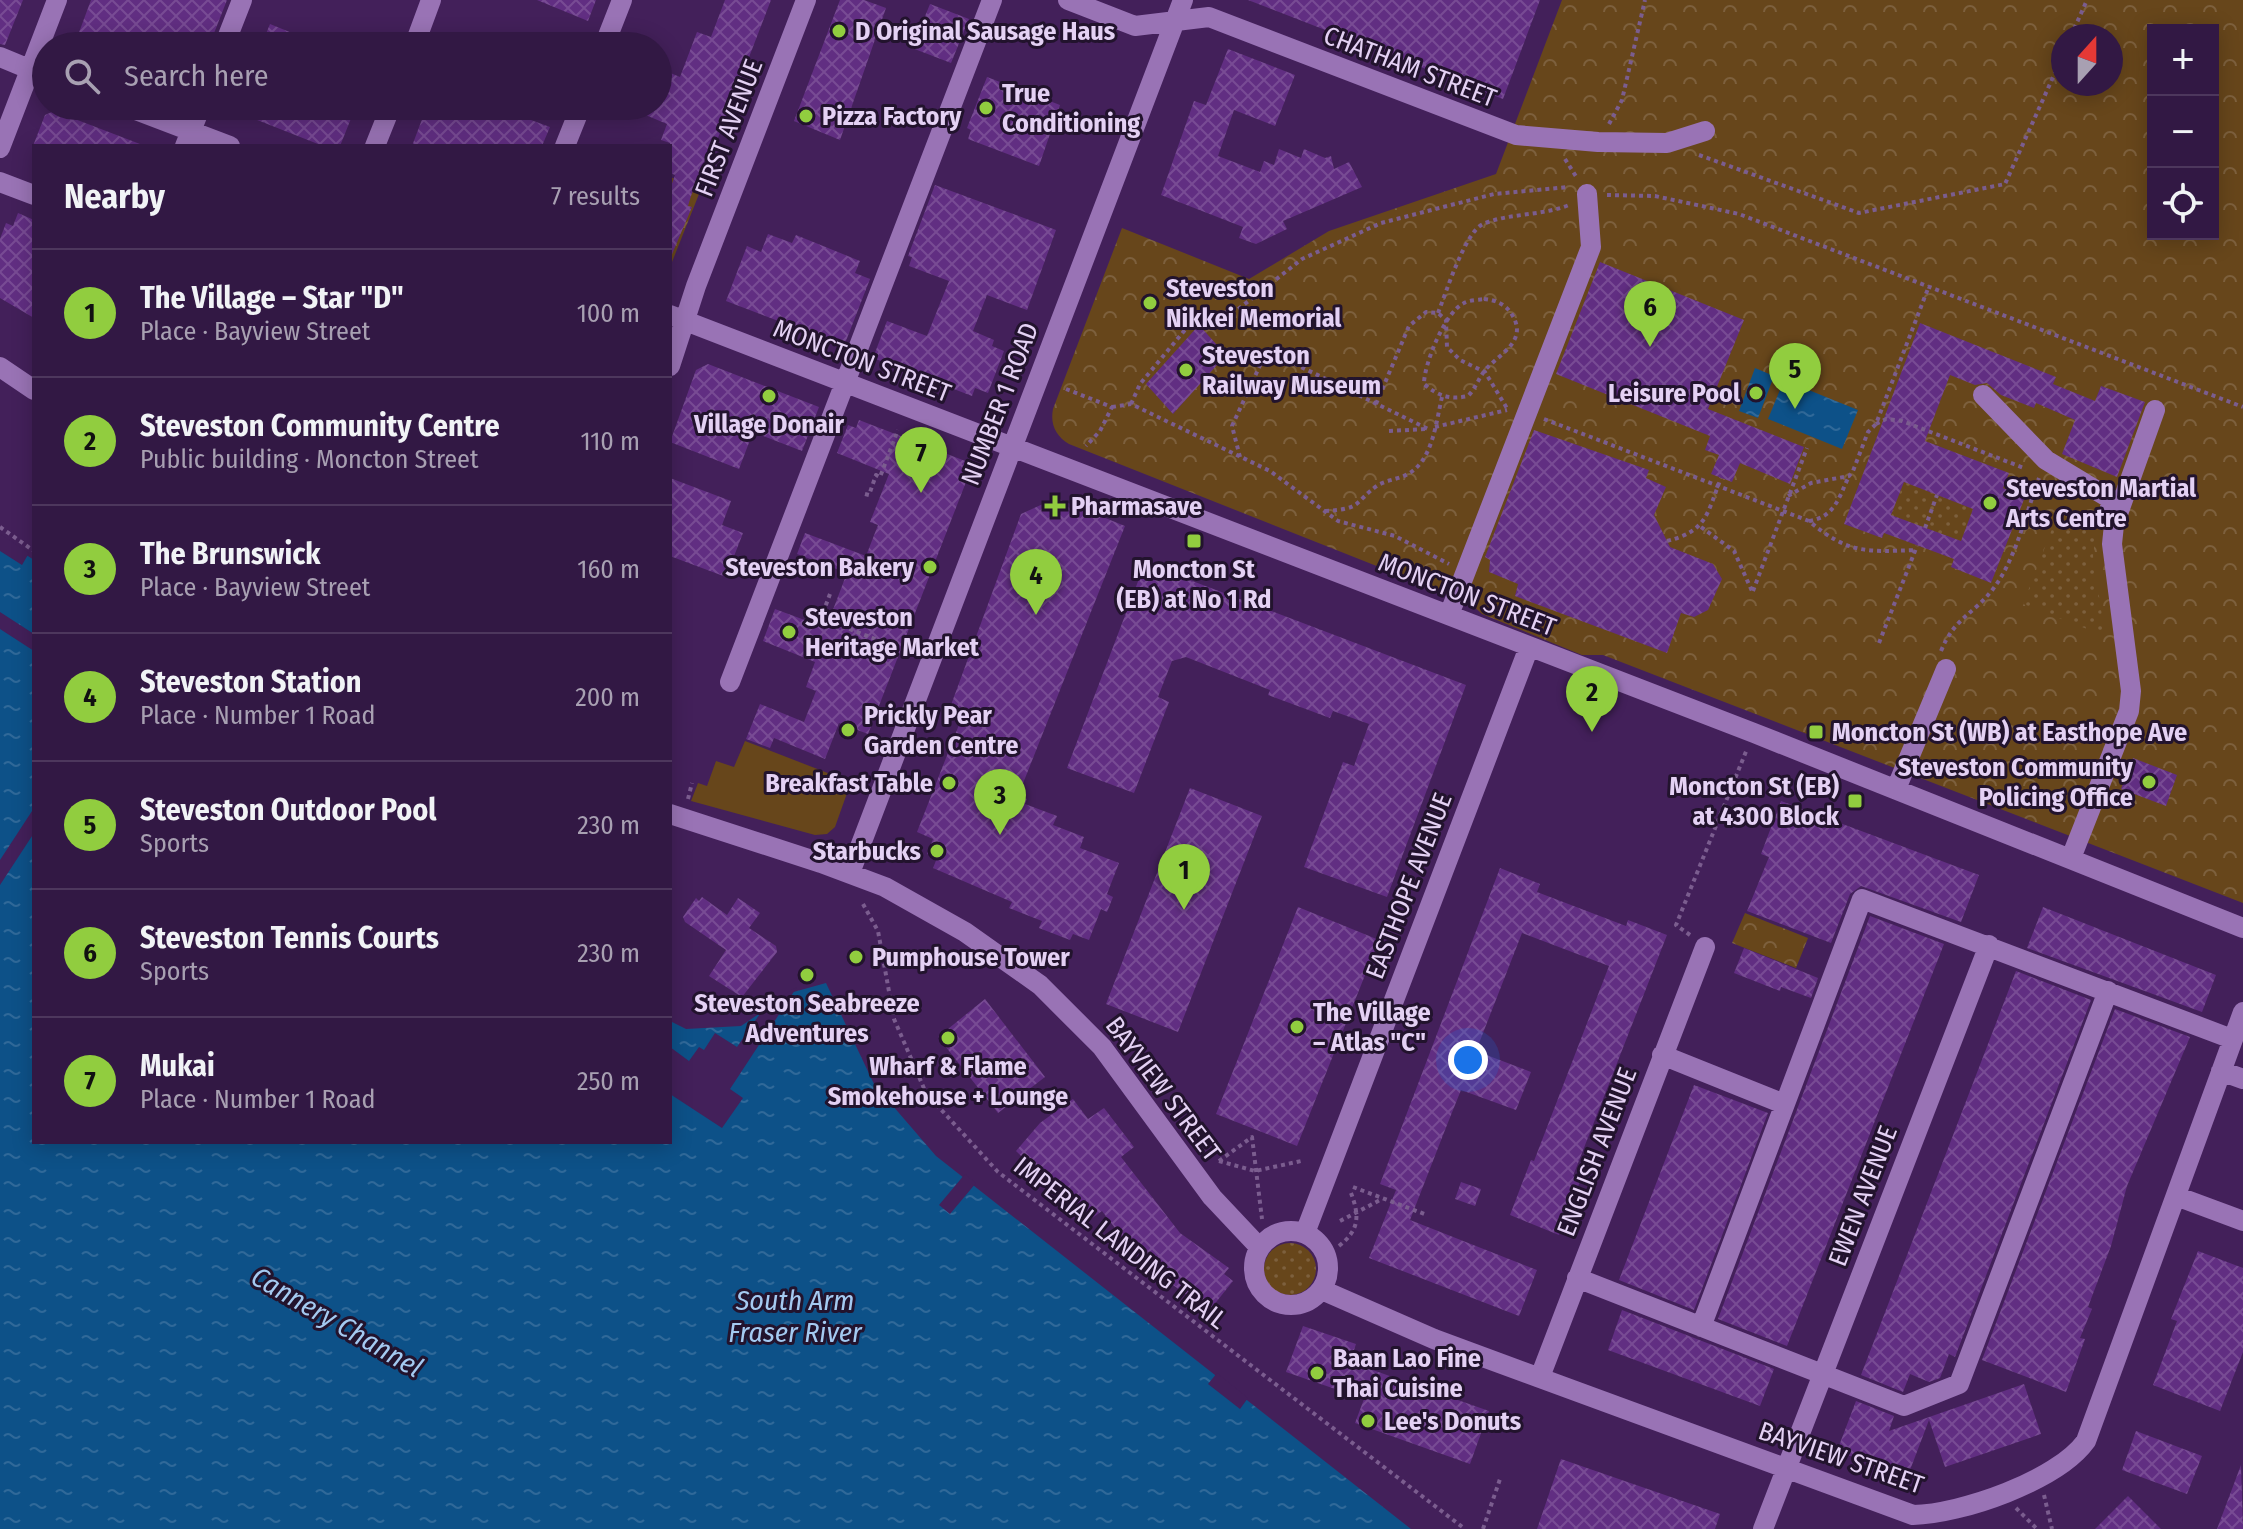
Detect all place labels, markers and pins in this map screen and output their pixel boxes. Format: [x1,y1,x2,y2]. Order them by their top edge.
place label: D Original Sausage Haus [855,16,1115,47]
marker: D Original Sausage Haus [830,22,848,40]
place label: True Conditioning [1002,78,1140,139]
marker: True Conditioning [977,99,995,117]
place label: Pizza Factory [822,101,962,132]
marker: Pizza Factory [797,107,815,125]
place label: Steveston Nikkei Memorial [1166,273,1342,334]
pin: 6 [1624,281,1676,347]
marker: Steveston Nikkei Memorial [1141,294,1159,312]
place label: Steveston Railway Museum [1202,340,1381,401]
pin: 5 [1769,343,1821,409]
marker: Steveston Railway Museum [1177,361,1195,379]
place label: Leisure Pool [1608,378,1741,409]
marker: Leisure Pool [1747,384,1765,402]
marker: Village Donair [760,387,778,405]
place label: Village Donair [693,409,845,440]
pin: 7 [895,427,947,493]
place label: Steveston Martial Arts Centre [2005,473,2197,534]
place label: Pharmasave [1071,491,1202,522]
marker: Steveston Martial Arts Centre [1981,494,1999,512]
marker: Pharmasave [1046,497,1064,515]
marker: Moncton St (EB) at No 1 Rd [1185,532,1203,550]
pin: 4 [1010,549,1062,615]
place label: Steveston Bakery [725,552,915,583]
place label: Moncton St (EB) at No 1 Rd [1116,554,1272,615]
marker: Steveston Bakery [921,558,939,576]
place label: Steveston Heritage Market [805,602,980,663]
marker: Steveston Heritage Market [780,623,798,641]
pin: 2 [1566,666,1618,732]
place label: Prickly Pear Garden Centre [864,700,1018,761]
place label: Moncton St (WB) at Easthope Ave [1832,717,2187,748]
marker: Prickly Pear Garden Centre [839,721,857,739]
marker: Moncton St (WB) at Easthope Ave [1807,723,1825,741]
place label: Steveston Community Policing Office [1898,752,2134,813]
place label: Breakfast Table [765,768,933,799]
pin: 3 [974,769,1026,835]
place label: Moncton St (EB) at 4300 Block [1669,771,1840,832]
marker: Steveston Community Policing Office [2140,773,2158,791]
marker: Breakfast Table [940,774,958,792]
marker: Moncton St (EB) at 4300 Block [1846,792,1864,810]
place label: Starbucks [813,836,921,867]
marker: Starbucks [928,842,946,860]
pin: 1 [1158,844,1210,910]
place label: Pumphouse Tower [872,942,1070,973]
marker: Pumphouse Tower [847,948,865,966]
marker: Steveston Seabreeze Adventures [798,966,816,984]
place label: Steveston Seabreeze Adventures [694,988,920,1049]
place label: The Village – Atlas "C" [1313,997,1431,1058]
marker: The Village – Atlas "C" [1288,1018,1306,1036]
marker: Wharf & Flame Smokehouse + Lounge [939,1029,957,1047]
place label: Wharf & Flame Smokehouse + Lounge [828,1051,1068,1112]
place label: Baan Lao Fine Thai Cuisine [1333,1343,1481,1404]
marker: Baan Lao Fine Thai Cuisine [1308,1364,1326,1382]
place label: Lee's Donuts [1384,1406,1521,1437]
marker: Lee's Donuts [1359,1412,1377,1430]

